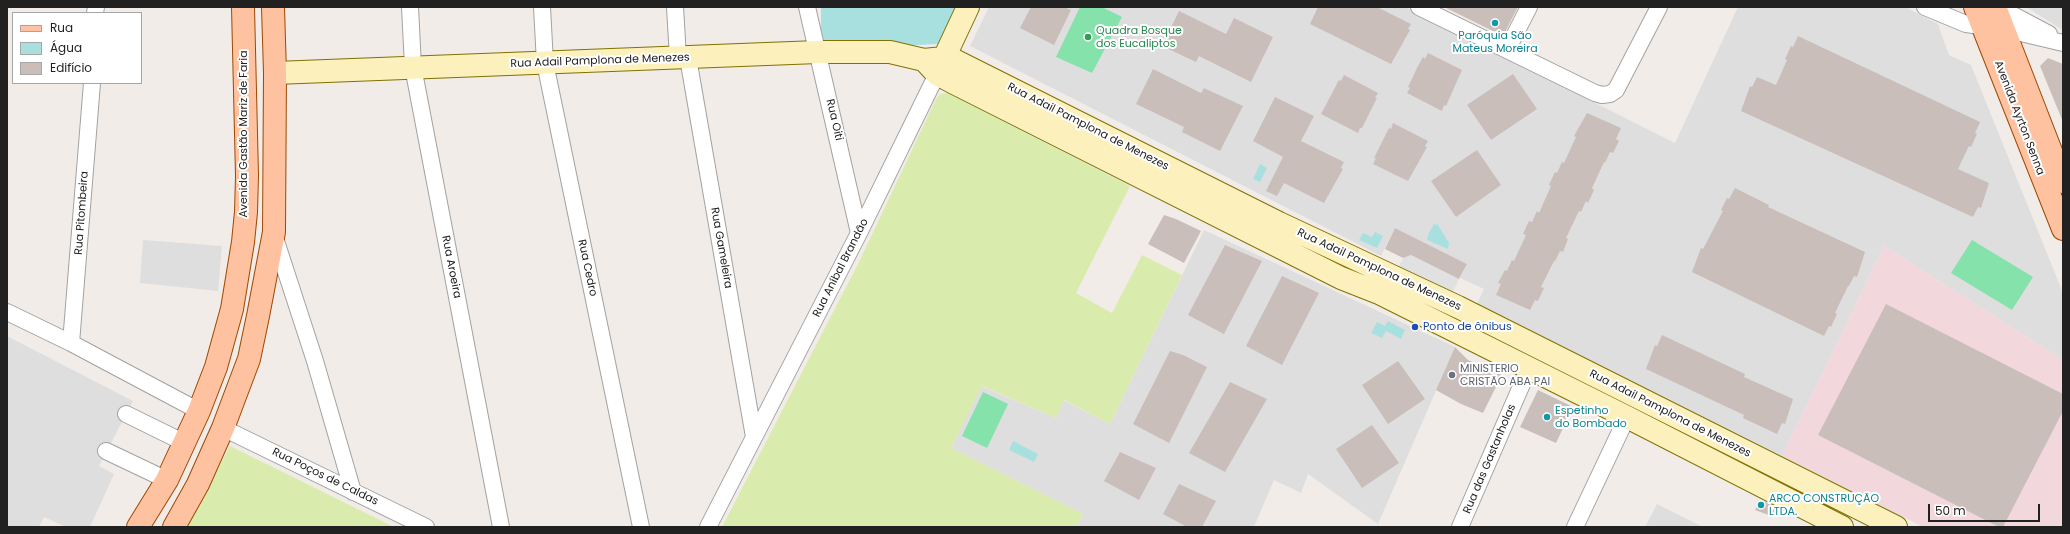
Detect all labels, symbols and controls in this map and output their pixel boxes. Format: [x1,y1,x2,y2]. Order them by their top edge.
legend [12,12,142,84]
marker: Paróquia São Mateus Moreira [1490,18,1500,28]
text: Rua [50,19,73,36]
place label: Quadra Bosque dos Eucaliptos [1096,24,1182,50]
place label: Paróquia São Mateus Moreira [1452,29,1538,55]
marker: Quadra Bosque dos Eucaliptos [1083,32,1093,42]
text: Água [50,39,82,56]
street label: Avenida Gastão Mariz de Faria [237,50,251,218]
street label: Rua Adail Pamplona de Menezes [510,51,690,71]
text: Edifício [50,59,92,76]
street label: Avenida Ayrton Senna [1991,59,2047,177]
street label: Rua Adail Pamplona de Menezes [1005,80,1171,174]
street label: Rua Oiti [823,98,845,142]
street label: Rua Pitombeira [72,171,92,255]
street label: Rua Gameleira [707,206,735,290]
street label: Rua Aníbal Brandão [810,216,872,320]
street label: Rua Adail Pamplona de Menezes [1295,226,1463,314]
street label: Rua Aroeira [438,234,464,300]
street label: Rua Cedro [575,238,599,298]
place label: Ponto de ônibus [1423,320,1512,334]
marker: Ponto de ônibus [1410,322,1420,332]
place label: MINISTERIO CRISTÃO ABA PAI [1460,362,1550,388]
street label: Rua Adail Pamplona de Menezes [1587,367,1753,461]
marker: MINISTERIO CRISTÃO ABA PAI [1447,370,1457,380]
street label: Rua das Gastanholas [1461,402,1519,516]
place label: Espetinho do Bombado [1555,404,1627,430]
marker: Espetinho do Bombado [1542,412,1552,422]
street label: Rua Poços de Caldas [270,446,380,508]
place label: ARCO CONSTRUÇÃO LTDA. [1769,492,1879,518]
scale bar [1930,496,2042,522]
marker: ARCO CONSTRUÇÃO LTDA. [1756,500,1766,510]
text: 50 m [1935,502,1966,519]

